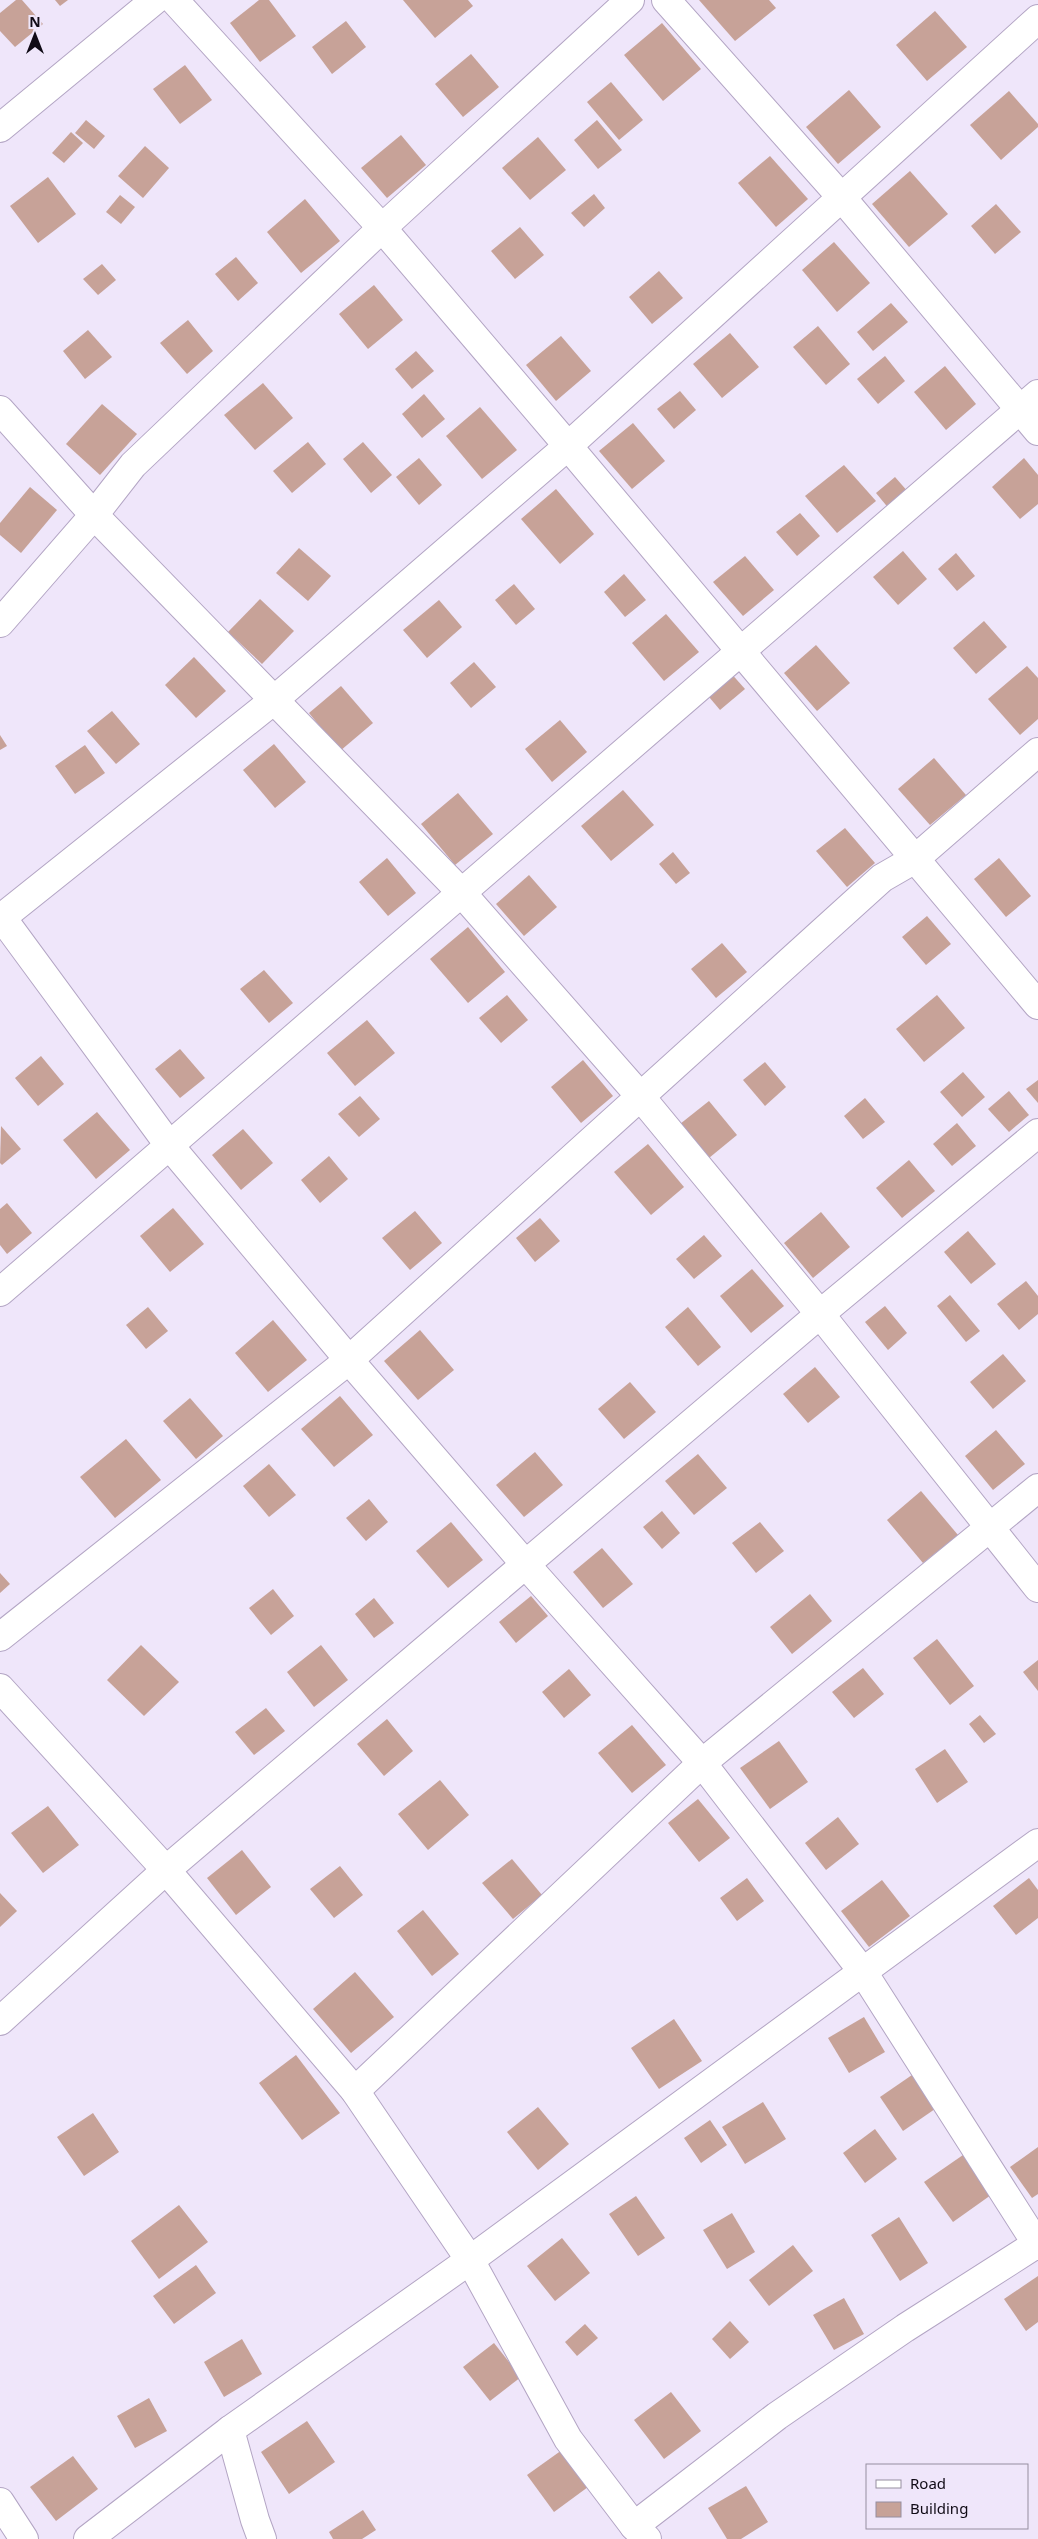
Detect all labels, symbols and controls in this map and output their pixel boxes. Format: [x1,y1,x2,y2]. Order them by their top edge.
north arrow [10,10,60,60]
text: N [29,12,41,31]
legend [866,2464,1028,2529]
text: Road [910,2473,946,2493]
text: Building [910,2498,968,2518]

